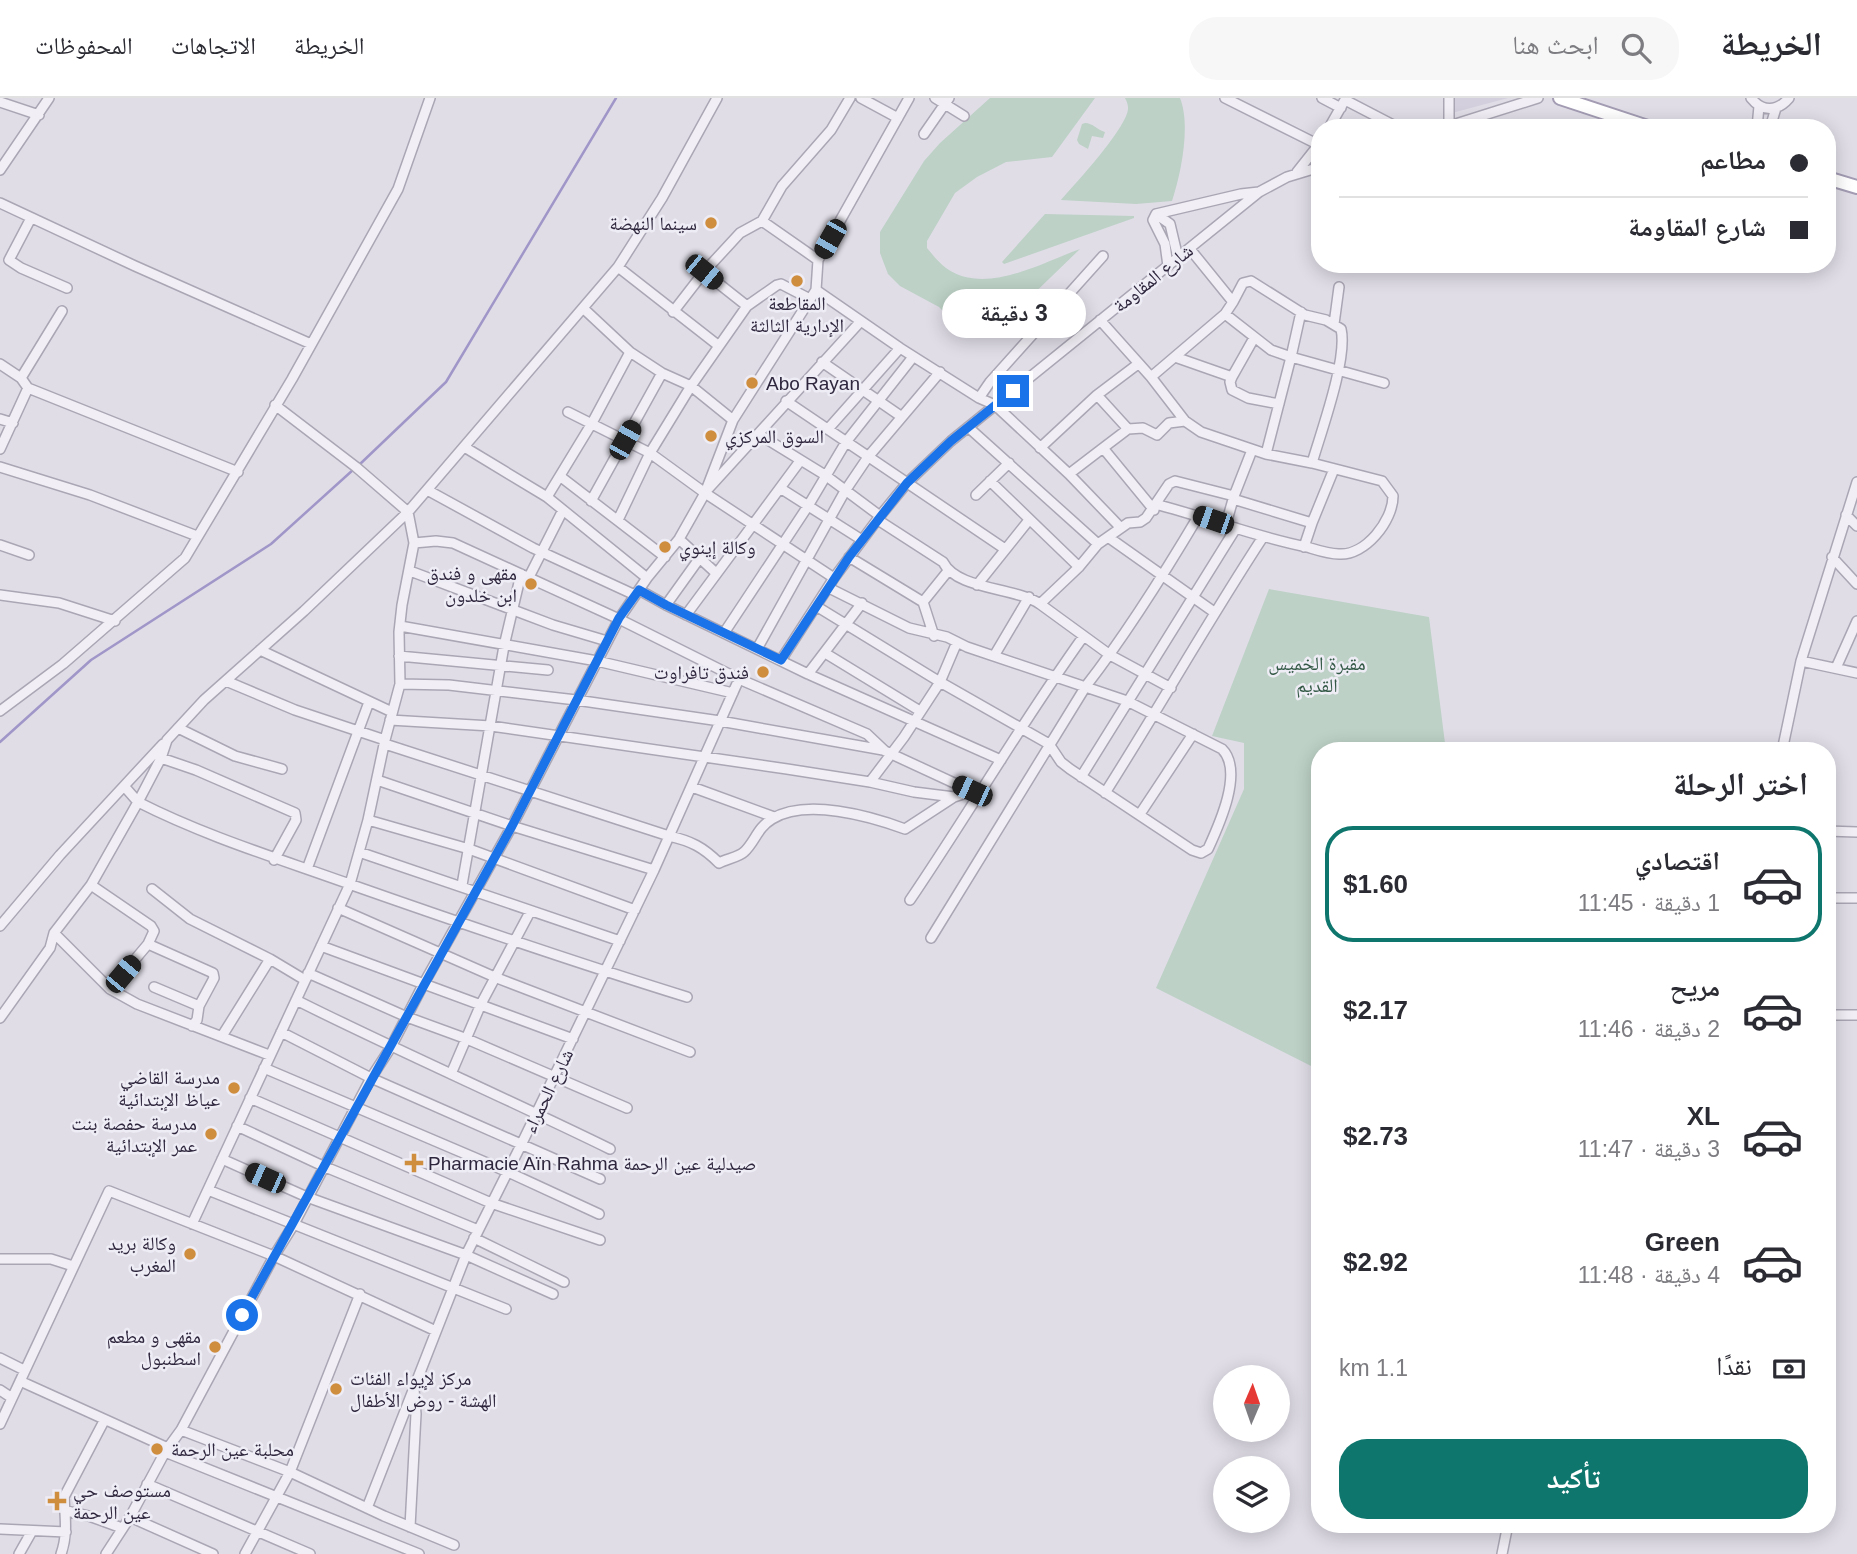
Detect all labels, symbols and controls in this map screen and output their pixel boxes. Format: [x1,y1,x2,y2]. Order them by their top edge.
search box [1189,17,1679,80]
text: الخريطة [1721,25,1822,62]
icon: search [1617,29,1655,67]
text: ابحث هنا [1512,30,1599,60]
text: المحفوظات [35,32,133,59]
text: الاتجاهات [171,32,256,59]
text: الخريطة [294,32,365,59]
text: مطاعم [1700,145,1766,175]
text: شارع المقاومة [1628,212,1766,242]
place label: سينما النهضة [609,213,697,235]
marker: سينما النهضة [703,215,719,231]
car [811,216,850,262]
street label: شارع المقاومة [1109,240,1198,317]
car [682,251,727,293]
marker: المقاطعة الإدارية الثالثة [789,273,805,289]
callout: 3 دقيقة [941,289,1085,338]
place label: المقاطعة الإدارية الثالثة [750,293,844,338]
text: 3 دقيقة [980,300,1048,326]
place label: Abo Rayan [766,373,860,394]
marker: Abo Rayan [744,375,760,391]
route end [997,375,1029,407]
car [606,417,645,463]
place label: السوق المركزي [725,426,824,451]
marker: السوق المركزي [703,428,719,444]
car [1190,503,1237,537]
place label: وكالة إينوي [679,537,756,562]
marker: وكالة إينوي [657,539,673,555]
place label: مقهى و فندق ابن خلدون [426,563,517,607]
marker: مقهى و فندق ابن خلدون [523,576,539,592]
park label: مقبرة الخميس القديم [1268,653,1366,698]
place label: فندق تافراوت [654,662,749,684]
marker: فندق تافراوت [755,664,771,680]
text: اختر الرحلة [1673,766,1808,802]
car [949,773,996,809]
text: اقتصادي [1635,846,1720,876]
icon: car [1741,853,1804,916]
text: $1.60 [1343,869,1408,899]
text: 1 دقيقة · 11:45 [1578,890,1720,916]
car [102,951,145,997]
text: مريح [1670,972,1720,1002]
icon: car [1741,979,1804,1042]
text: $2.17 [1343,995,1408,1025]
text: 2 دقيقة · 11:46 [1578,1016,1720,1042]
street label: شارع الحمراء [519,1046,578,1137]
place label: مدرسة القاضي عياظ الإبتدائية [118,1067,220,1112]
marker: مدرسة القاضي عياظ الإبتدائية [226,1080,242,1096]
text: XL [1687,1101,1720,1131]
icon: car [1741,1105,1804,1168]
place label: مدرسة حفصة بنت عمر الإبتدائية [71,1113,197,1158]
text: $2.73 [1343,1121,1408,1151]
marker: مدرسة حفصة بنت عمر الإبتدائية [203,1126,219,1142]
text: 3 دقيقة · 11:47 [1578,1136,1720,1162]
place label: Pharmacie Aïn Rahma صيدلية عين الرحمة [428,1153,756,1175]
marker: Pharmacie Aïn Rahma صيدلية عين الرحمة [406,1155,422,1171]
car [242,1160,289,1196]
text: Green [1645,1227,1720,1257]
icon: car [1741,1231,1804,1294]
place label: وكالة بريد المغرب [108,1233,176,1277]
marker: وكالة بريد المغرب [182,1246,198,1262]
text: $2.92 [1343,1247,1408,1277]
text: 4 دقيقة · 11:48 [1578,1262,1720,1288]
route start [226,1299,258,1331]
place label: مقهى و مطعم اسطنبول [107,1326,201,1370]
marker: مقهى و مطعم اسطنبول [207,1339,223,1355]
icon: cash [1770,1350,1808,1388]
text: نقدًا [1716,1351,1752,1381]
text: 1.1 km [1339,1355,1408,1381]
north arrow [1213,1365,1290,1442]
map controls [1213,1365,1290,1533]
place label: مركز لإيواء الفئات الهشة - روض الأطفال [350,1368,497,1412]
marker: مركز لإيواء الفئات الهشة - روض الأطفال [328,1381,344,1397]
place label: محلبة عين الرحمة [171,1439,294,1461]
button: تأكيد [1339,1439,1808,1519]
marker: محلبة عين الرحمة [149,1441,165,1457]
button: layers [1213,1456,1290,1533]
place label: مستوصف حي عين الرحمة [73,1480,171,1524]
marker: مستوصف حي عين الرحمة [47,1491,67,1511]

